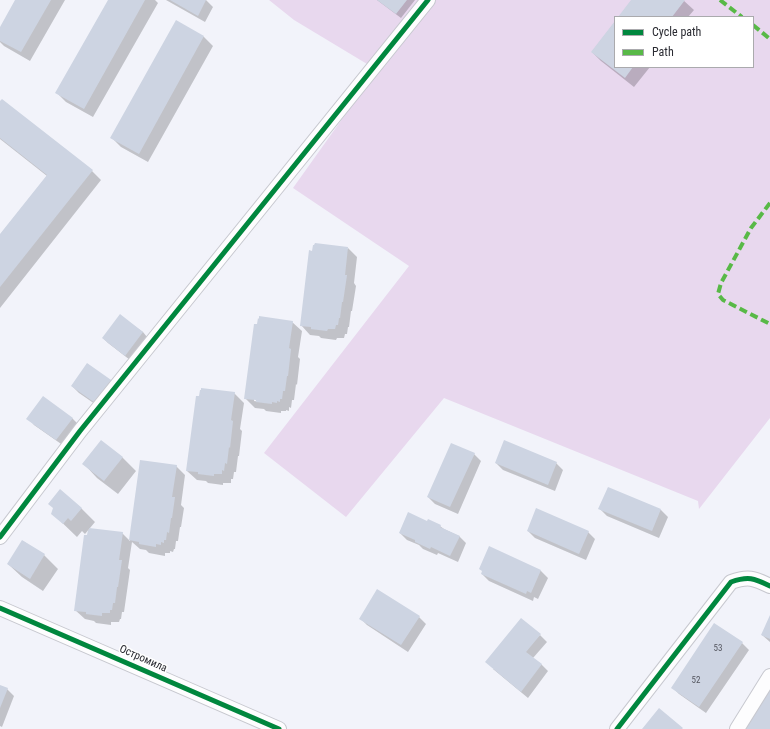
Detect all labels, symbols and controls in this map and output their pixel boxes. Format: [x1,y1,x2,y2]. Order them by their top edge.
legend [614,16,754,68]
text: Cycle path [652,25,701,39]
text: Path [652,45,674,59]
street label: Остромила [117,643,169,675]
house number: 53 [714,644,722,654]
house number: 52 [692,676,700,686]

